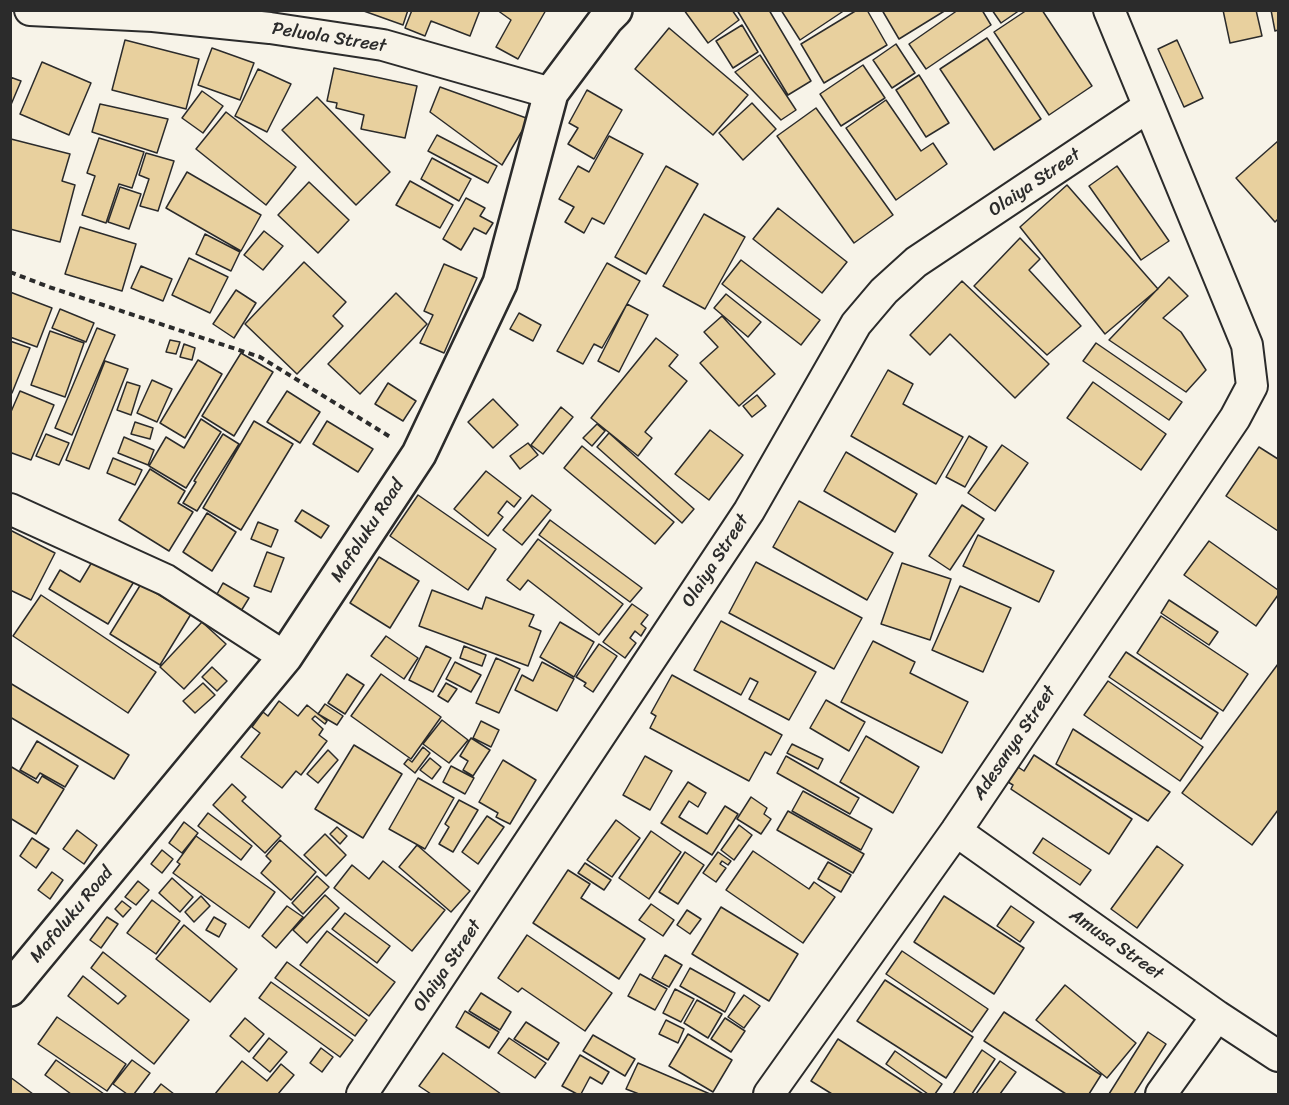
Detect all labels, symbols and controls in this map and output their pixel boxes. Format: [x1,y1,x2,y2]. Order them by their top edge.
street label: Peluola Street [271,18,387,58]
street label: Olaiya Street [985,144,1085,222]
street label: Mafoluku Road [327,476,409,586]
street label: Olaiya Street [678,511,754,611]
street label: Adesanya Street [969,682,1061,804]
street label: Mafoluku Road [26,863,118,967]
street label: Amusa Street [1065,905,1167,985]
street label: Olaiya Street [409,916,487,1016]

